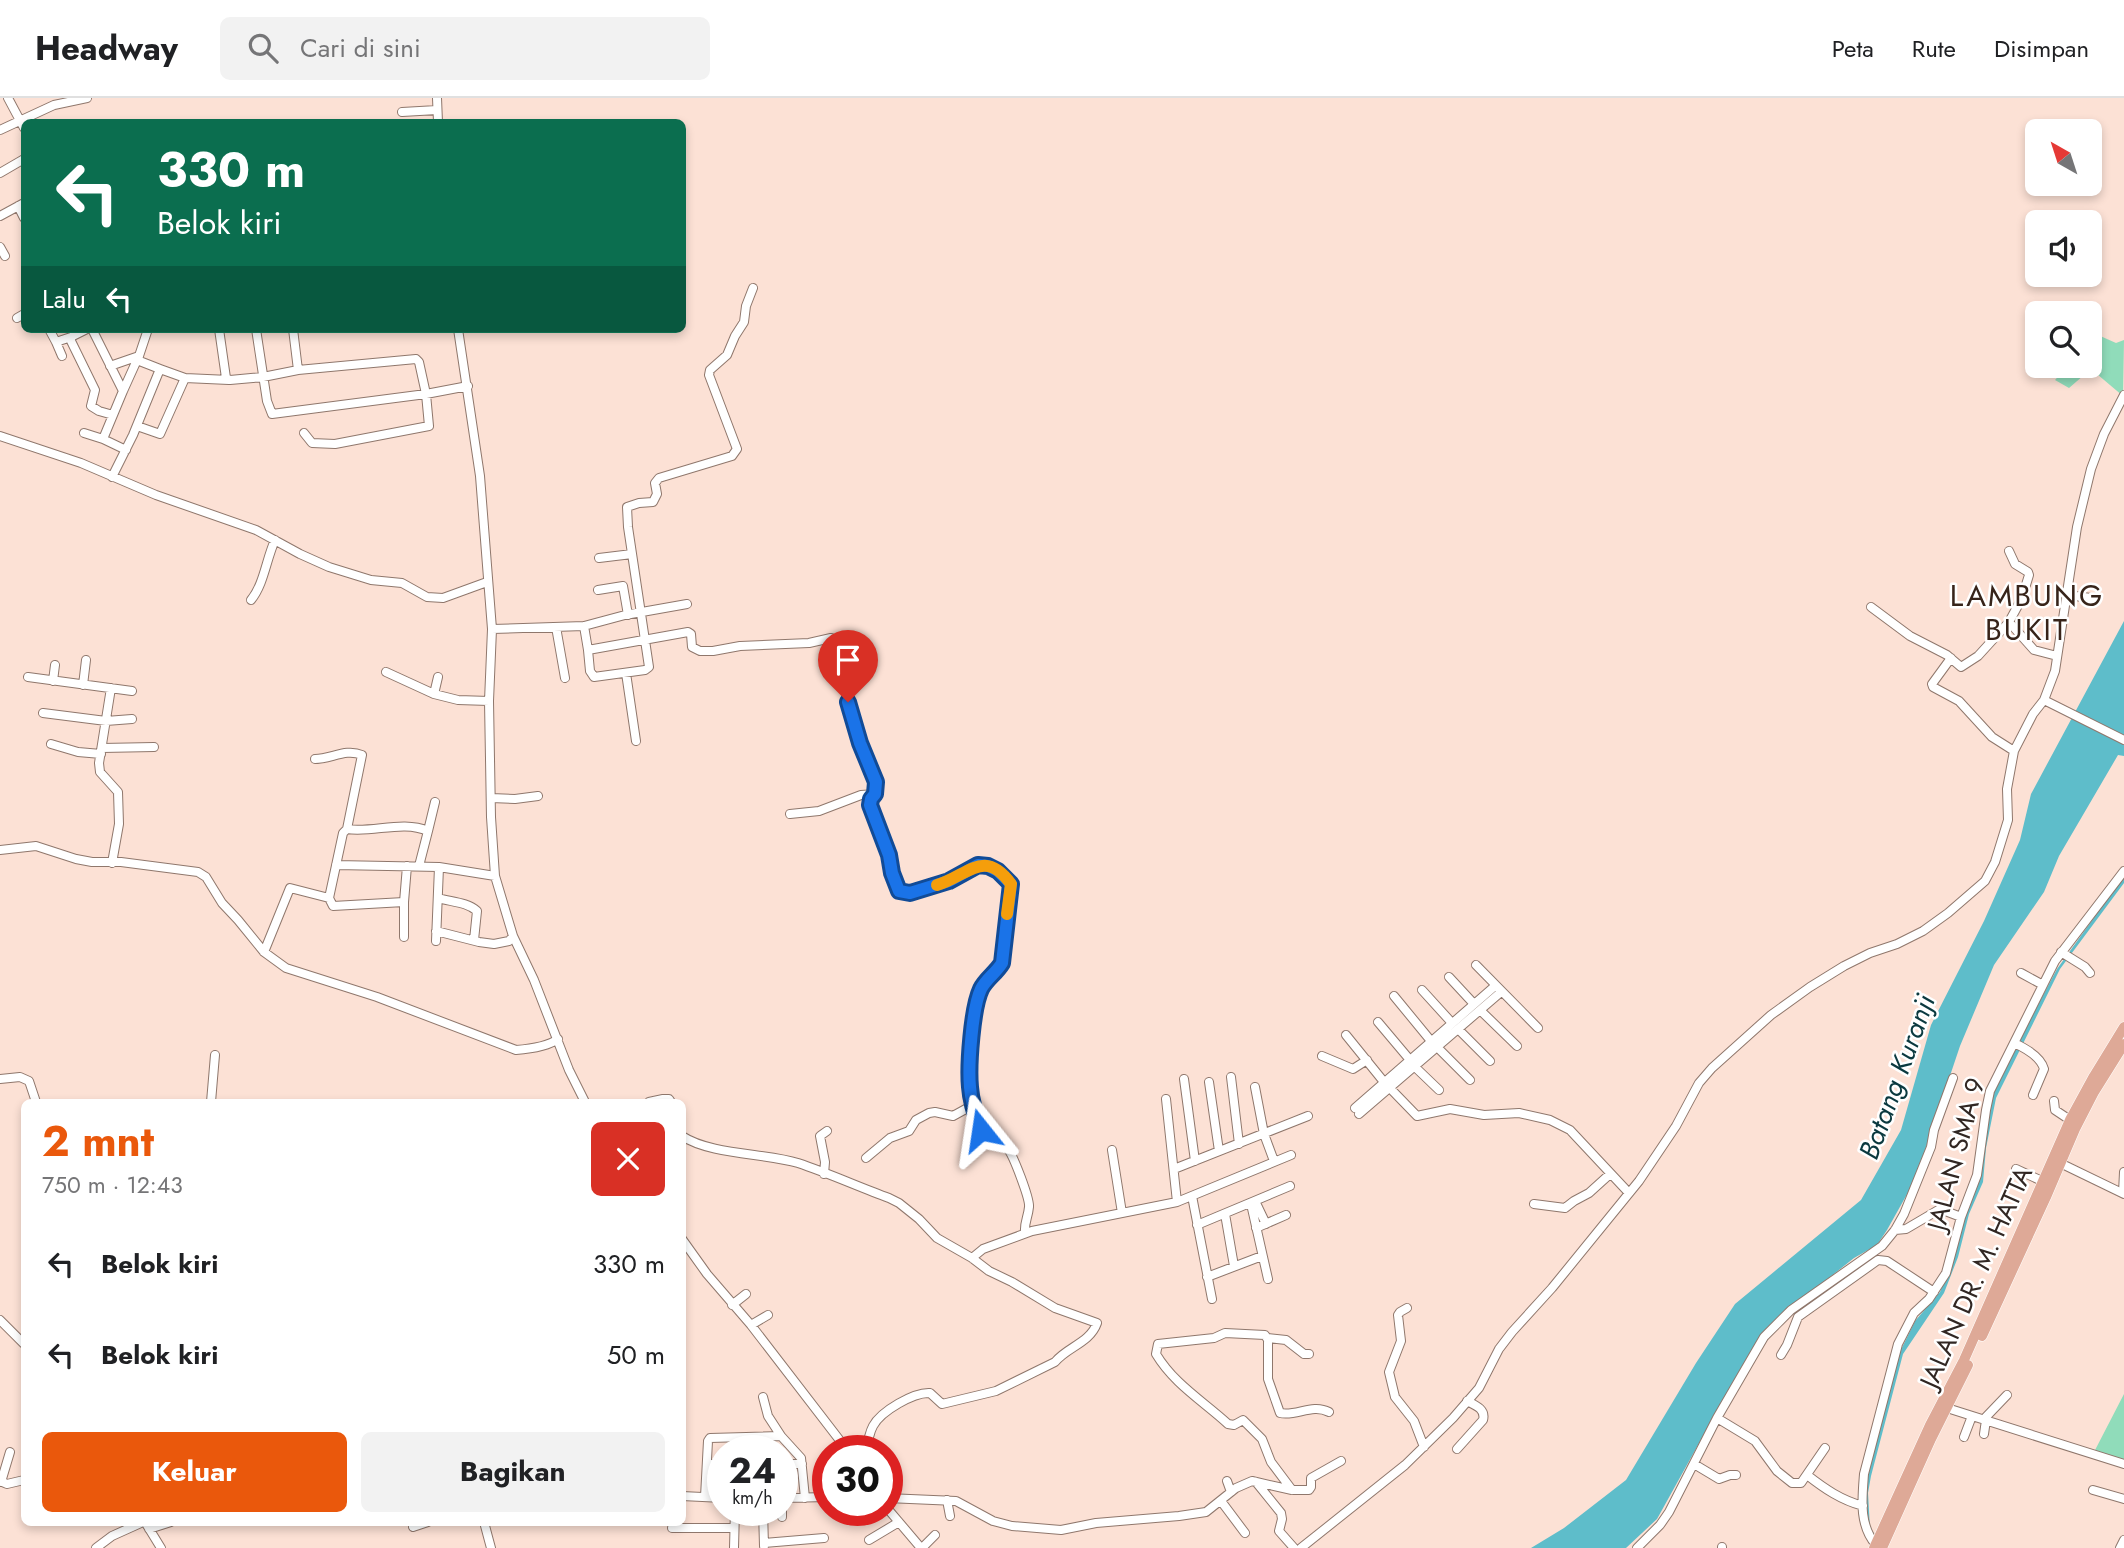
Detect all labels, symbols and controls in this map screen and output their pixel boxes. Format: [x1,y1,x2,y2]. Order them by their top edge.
search box [220,17,710,80]
text: Headway [35,25,178,72]
icon: search [244,29,282,67]
text: Cari di sini [300,29,421,67]
text: Peta [1832,31,1874,66]
text: Rute [1912,31,1956,66]
text: Disimpan [1994,31,2089,66]
north arrow [2025,119,2102,196]
map controls [2025,119,2102,378]
text: 330 m [157,135,305,205]
icon: left [42,147,133,238]
text: Belok kiri [157,200,282,246]
button: sound [2025,210,2102,287]
text: Lalu [42,280,86,318]
icon: left [100,280,138,318]
button: search [2025,301,2102,378]
district label: LAMBUNG BUKIT [1950,574,2104,651]
pin [818,630,878,702]
icon: arrive [829,641,867,679]
water label: Batang Kuranji [1848,988,1946,1165]
street label: JALAN SMA 9 [1917,1074,1995,1237]
position arrow [944,1093,1018,1167]
text: 2 mnt [42,1111,154,1172]
button: close [591,1122,665,1196]
street label: JALAN DR. M. HATTA [1909,1159,2042,1397]
text: 750 m · 12:43 [42,1168,183,1202]
icon: left [42,1245,80,1283]
text: Belok kiri [101,1245,218,1283]
text: 330 m [593,1245,665,1283]
icon: left [42,1336,80,1374]
text: Belok kiri [101,1336,218,1374]
text: 50 m [607,1336,665,1374]
button: Keluar [42,1432,347,1512]
button: Bagikan [361,1432,665,1512]
speed limit sign: 30 [812,1435,903,1526]
text: 24 [729,1446,776,1496]
text: km/h [732,1485,773,1511]

